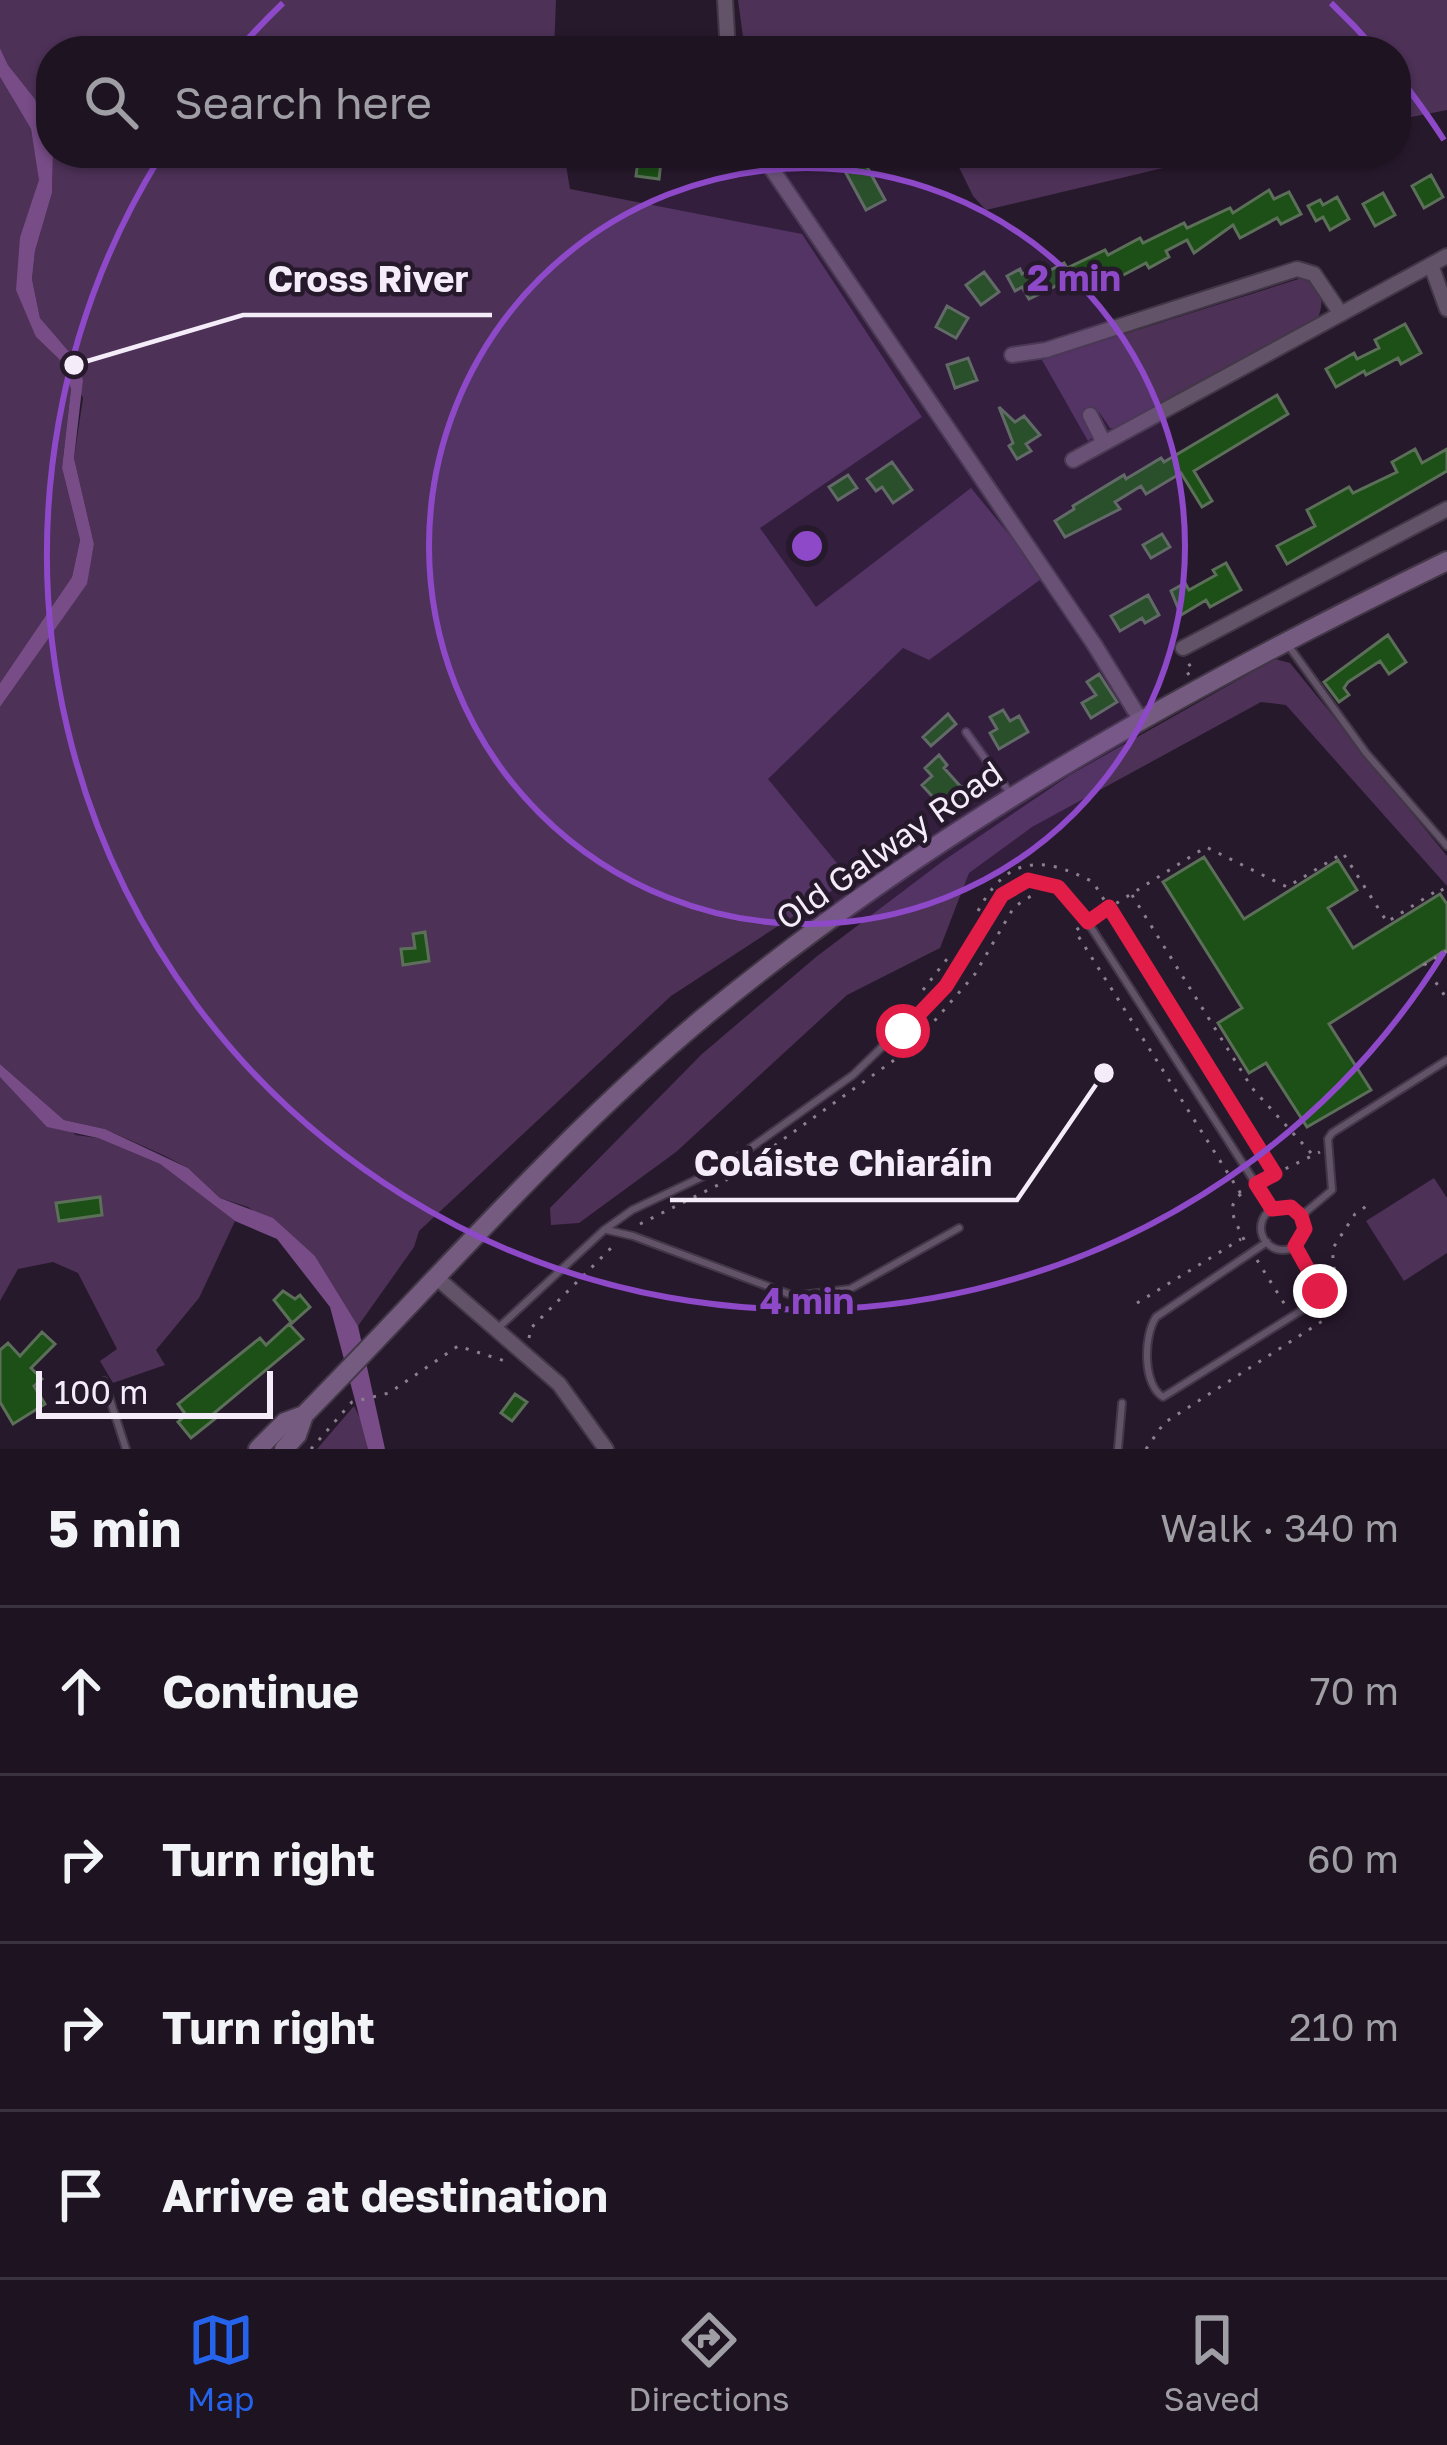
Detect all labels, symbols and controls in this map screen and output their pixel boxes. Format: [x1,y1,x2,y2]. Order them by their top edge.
search box [36,36,1411,168]
icon: search [78,69,144,135]
text: Search here [174,75,432,129]
callout: Cross River [243,243,492,315]
text: 2 min [1027,256,1121,299]
text: Cross River [267,257,469,300]
centre of rings [786,525,828,567]
street label: Old Galway Road [768,752,1009,937]
route start [876,1004,930,1058]
callout: Coláiste Chiaráin [670,1128,1017,1200]
text: Coláiste Chiaráin [694,1141,992,1184]
route end [1293,1264,1347,1318]
text: 4 min [760,1279,854,1322]
scale bar [36,1365,273,1418]
text: 100 m [54,1372,148,1411]
text: 5 min [48,1497,181,1558]
text: Walk · 340 m [1160,1504,1399,1551]
icon: ahead [48,1658,114,1724]
text: Continue [162,1664,359,1718]
text: 70 m [1310,1667,1399,1714]
icon: right [48,1826,114,1892]
text: Turn right [162,1832,375,1886]
text: 60 m [1307,1835,1399,1882]
icon: right [48,1994,114,2060]
text: Turn right [162,2000,375,2054]
text: 210 m [1289,2003,1399,2050]
icon: arrive [48,2162,114,2228]
text: Arrive at destination [162,2168,608,2222]
tab: Map [187,2307,254,2418]
tab: Directions [628,2307,790,2418]
tab: Saved [1164,2307,1260,2418]

